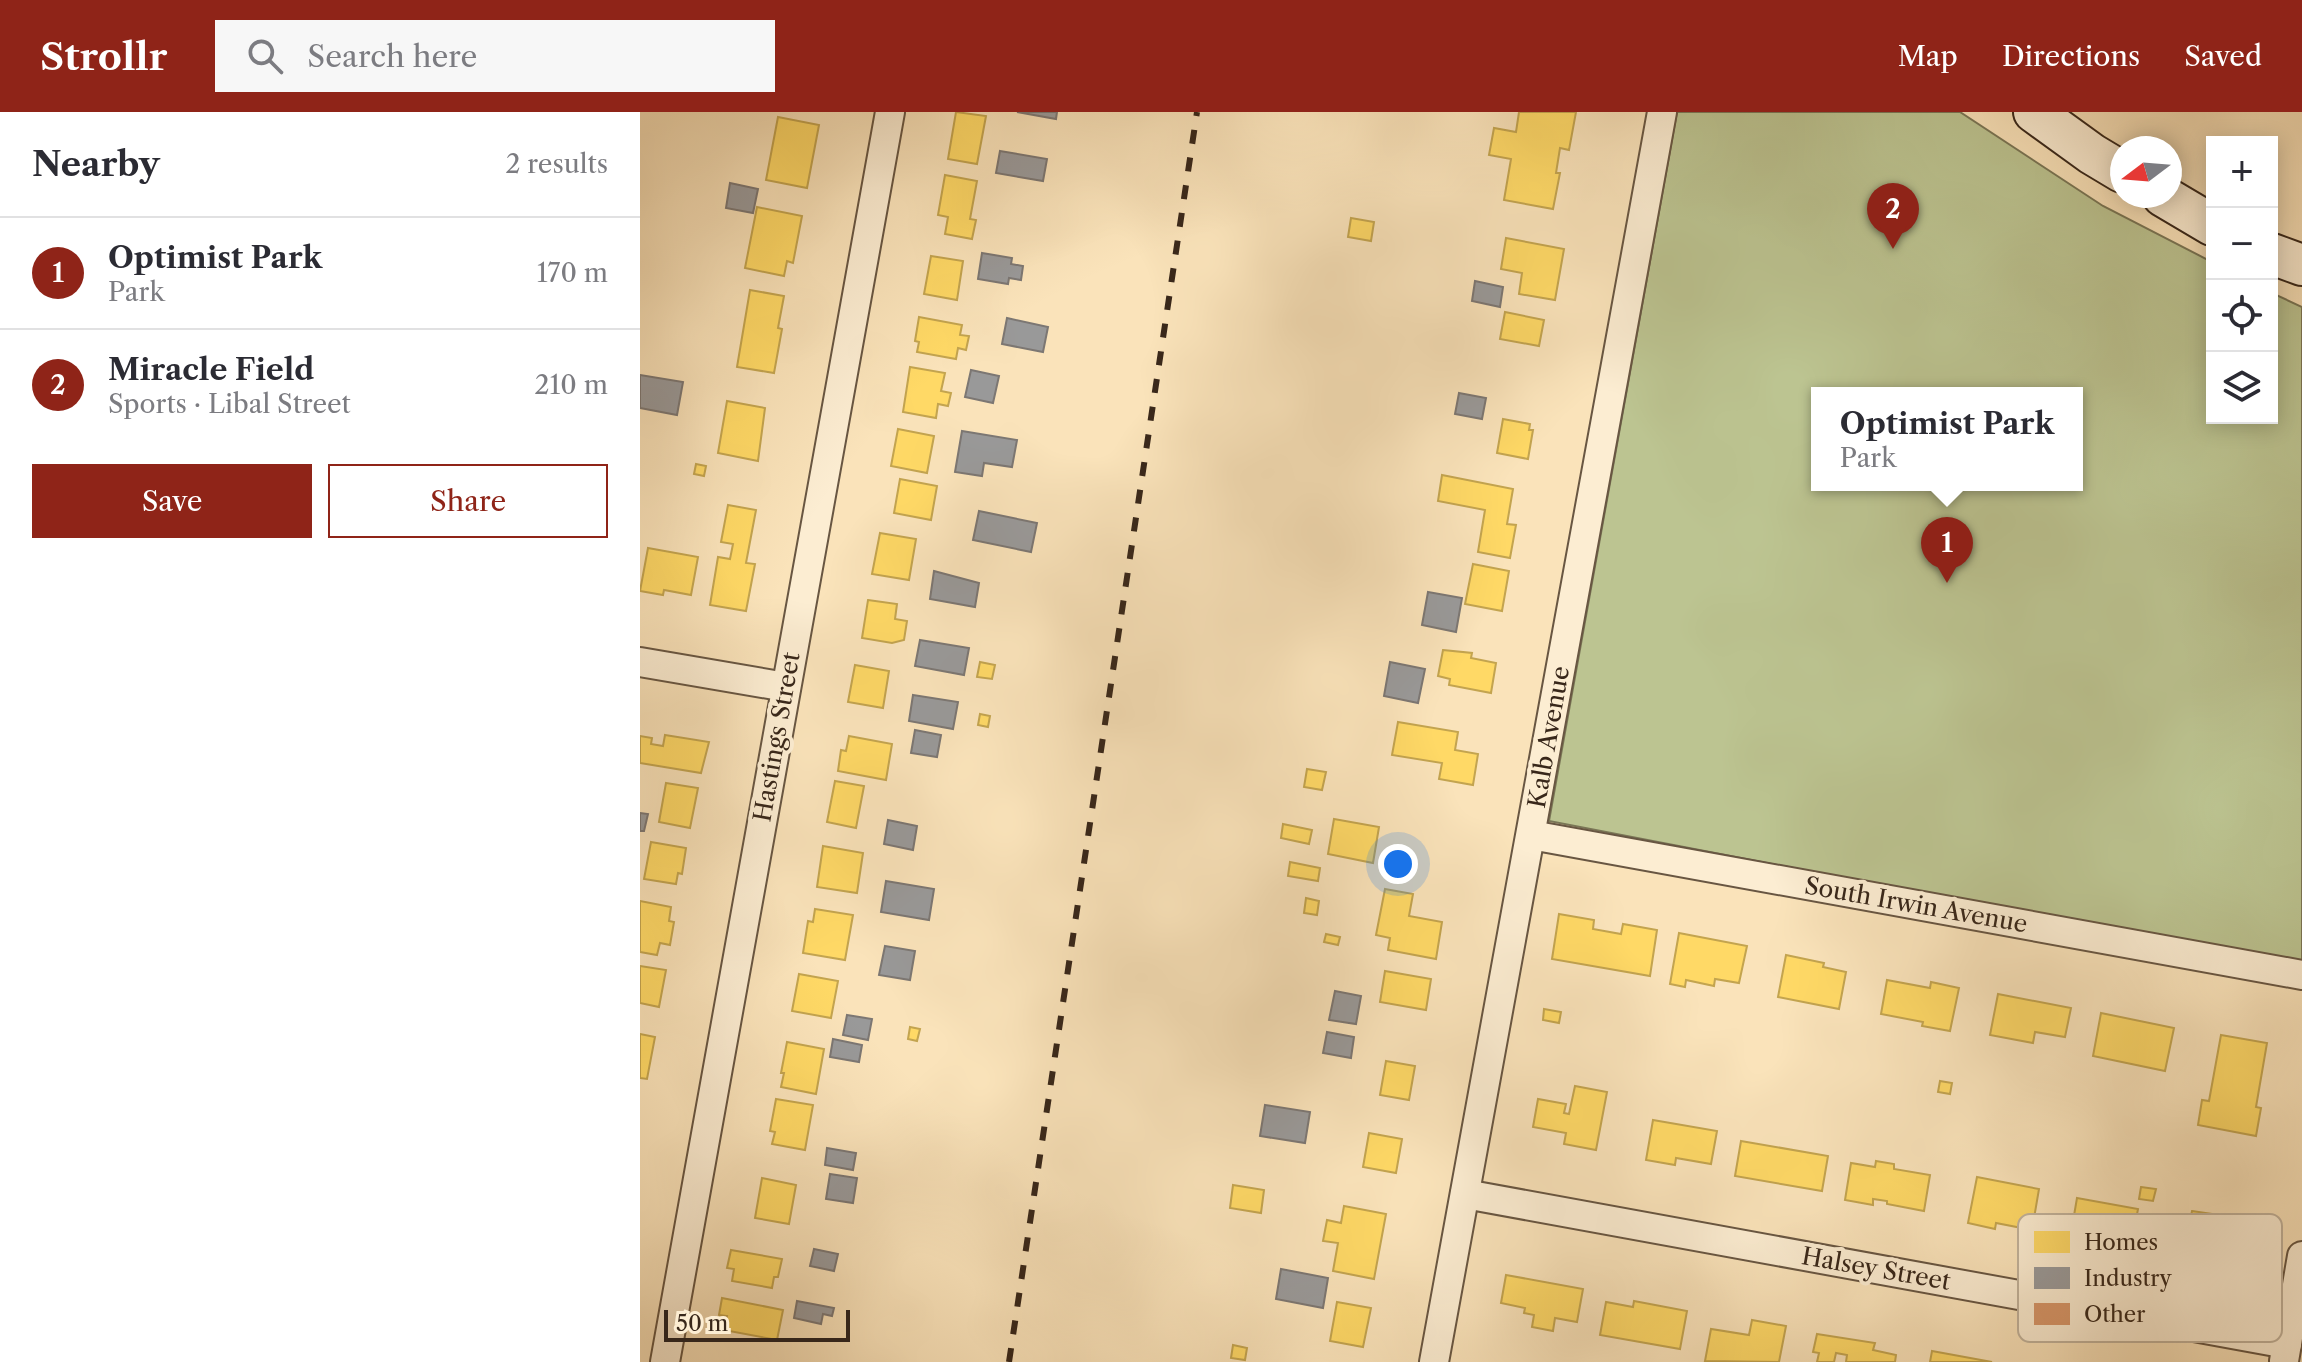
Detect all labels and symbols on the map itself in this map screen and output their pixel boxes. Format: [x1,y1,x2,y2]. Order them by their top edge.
north arrow [2110,136,2182,208]
pin: 2 [1867,183,1919,249]
pin: 1 [1921,517,1973,583]
street label: Hastings Street [747,649,806,824]
street label: Kalb Avenue [1522,664,1575,810]
your location [1378,844,1418,884]
street label: South Irwin Avenue [1802,871,2030,938]
legend [2018,1214,2282,1342]
text: Homes [2084,1229,2158,1256]
street label: Halsey Street [1799,1241,1953,1296]
text: Industry [2084,1265,2172,1292]
text: Other [2084,1301,2145,1328]
scale bar [664,1306,850,1342]

